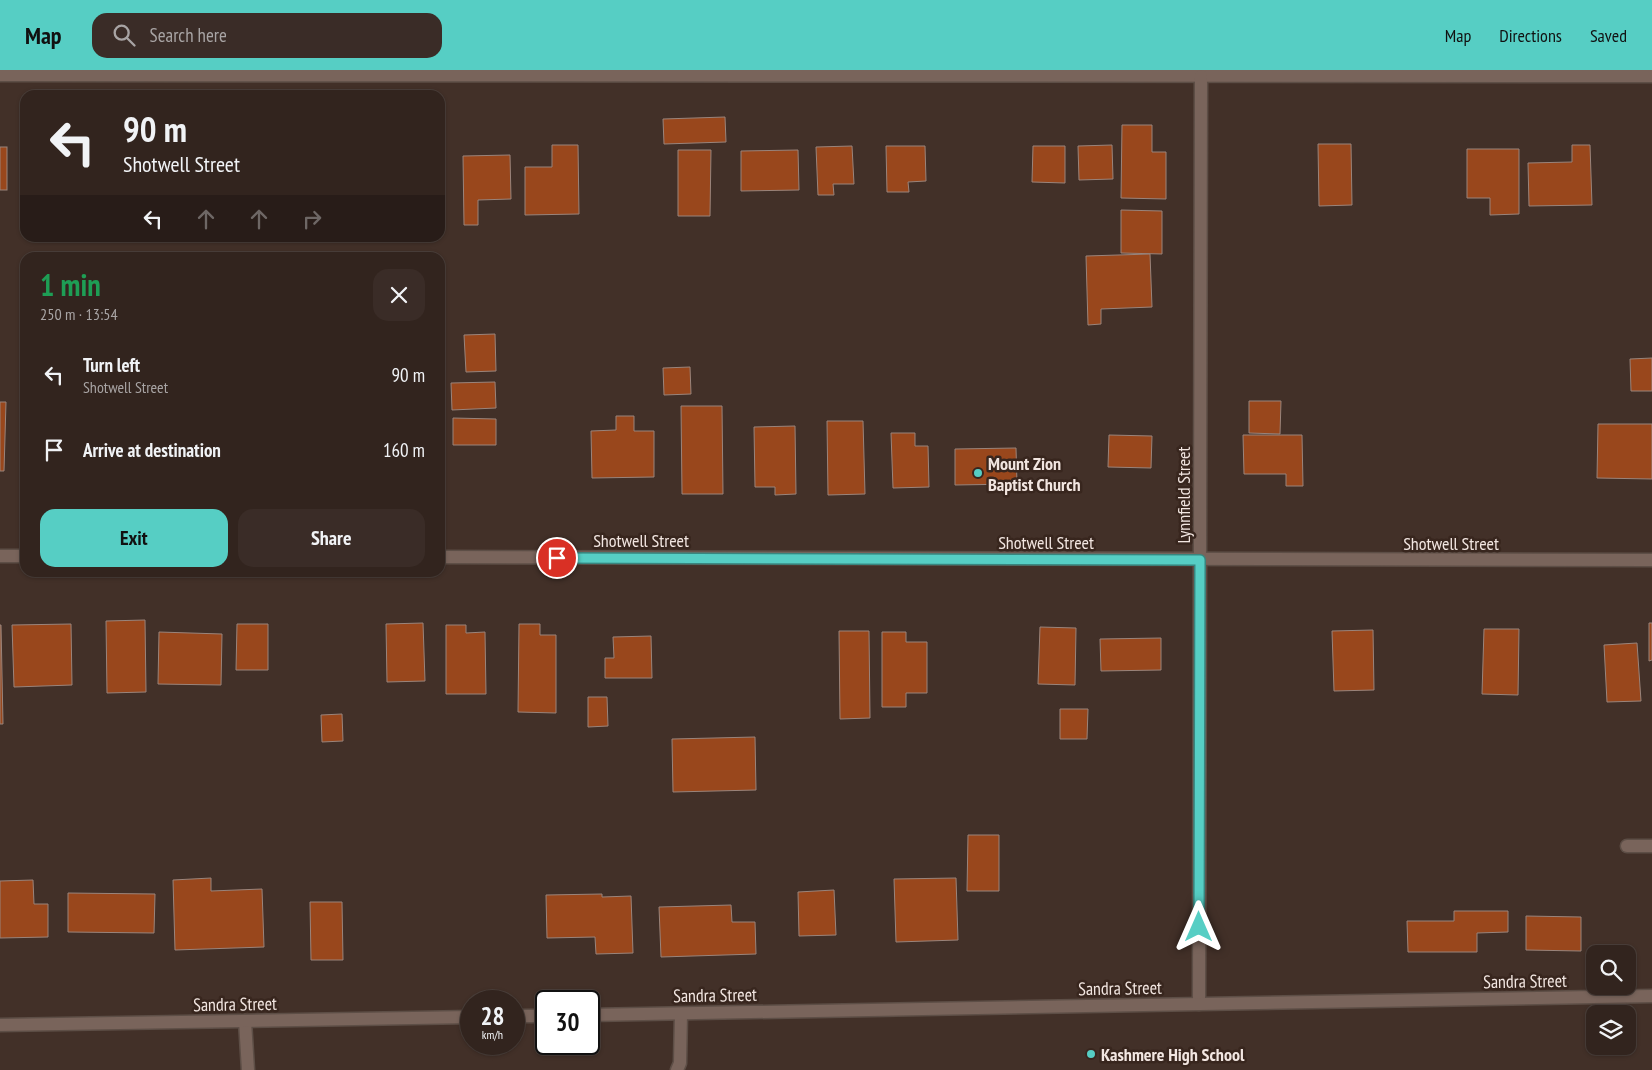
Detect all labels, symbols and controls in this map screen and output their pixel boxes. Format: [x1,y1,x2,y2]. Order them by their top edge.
search box [92,13,442,58]
text: Map [25,20,62,51]
icon: search [110,21,138,49]
text: Search here [150,23,227,47]
text: Map [1445,24,1471,47]
text: Directions [1499,24,1562,47]
text: Saved [1590,24,1627,47]
text: 90 m [123,106,187,152]
icon: left [40,110,105,175]
text: Shotwell Street [123,150,240,178]
icon: left [139,205,167,233]
icon: ahead [192,205,220,233]
icon: ahead [245,205,273,233]
icon: right [298,205,326,233]
text: 1 min [40,265,101,304]
button: close [373,269,425,321]
text: 250 m · 13:54 [40,304,118,324]
text: Turn left [83,353,140,377]
icon: left [40,361,68,389]
text: 90 m [392,363,425,387]
text: Shotwell Street [83,377,168,397]
icon: arrive [40,436,68,464]
text: Arrive at destination [83,438,221,462]
text: 160 m [383,438,425,462]
street label: Lynnfield Street [1172,446,1195,544]
place label: Mount Zion Baptist Church [988,452,1081,496]
marker: Mount Zion Baptist Church [972,467,984,479]
button: Exit [40,509,228,567]
button: Share [238,509,425,567]
street label: Shotwell Street [593,529,689,552]
street label: Shotwell Street [998,531,1094,554]
street label: Shotwell Street [1403,532,1499,555]
pin [536,537,578,579]
icon: arrive [543,544,571,572]
position arrow [1172,900,1224,952]
map controls [1586,945,1636,1055]
button: search [1586,945,1636,995]
street label: Sandra Street [1483,969,1567,993]
street label: Sandra Street [1078,976,1162,1000]
street label: Sandra Street [673,983,757,1007]
speed limit sign: 30 [535,990,600,1055]
street label: Sandra Street [193,992,277,1016]
text: 28 [481,1000,504,1032]
button: layers [1586,1005,1636,1055]
text: km/h [482,1027,503,1042]
place label: Kashmere High School [1101,1043,1245,1066]
marker: Kashmere High School [1085,1048,1097,1060]

